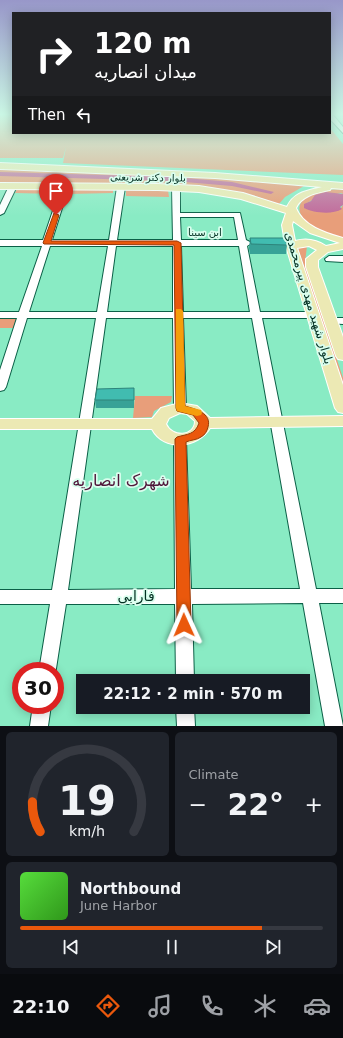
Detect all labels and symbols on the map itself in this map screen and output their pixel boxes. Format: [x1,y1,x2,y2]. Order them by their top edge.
street label: بلوار دکتر شریعتی [110,171,186,184]
pin [39,174,73,215]
street label: ابن سینا [188,227,222,238]
street label: بلوار شهید مهدی پیرمحمدی [281,230,336,366]
district label: شهرک انصاریه [72,471,170,491]
street label: فارابی [117,588,155,605]
position arrow [163,604,205,646]
speed limit sign: 30 [12,662,64,714]

